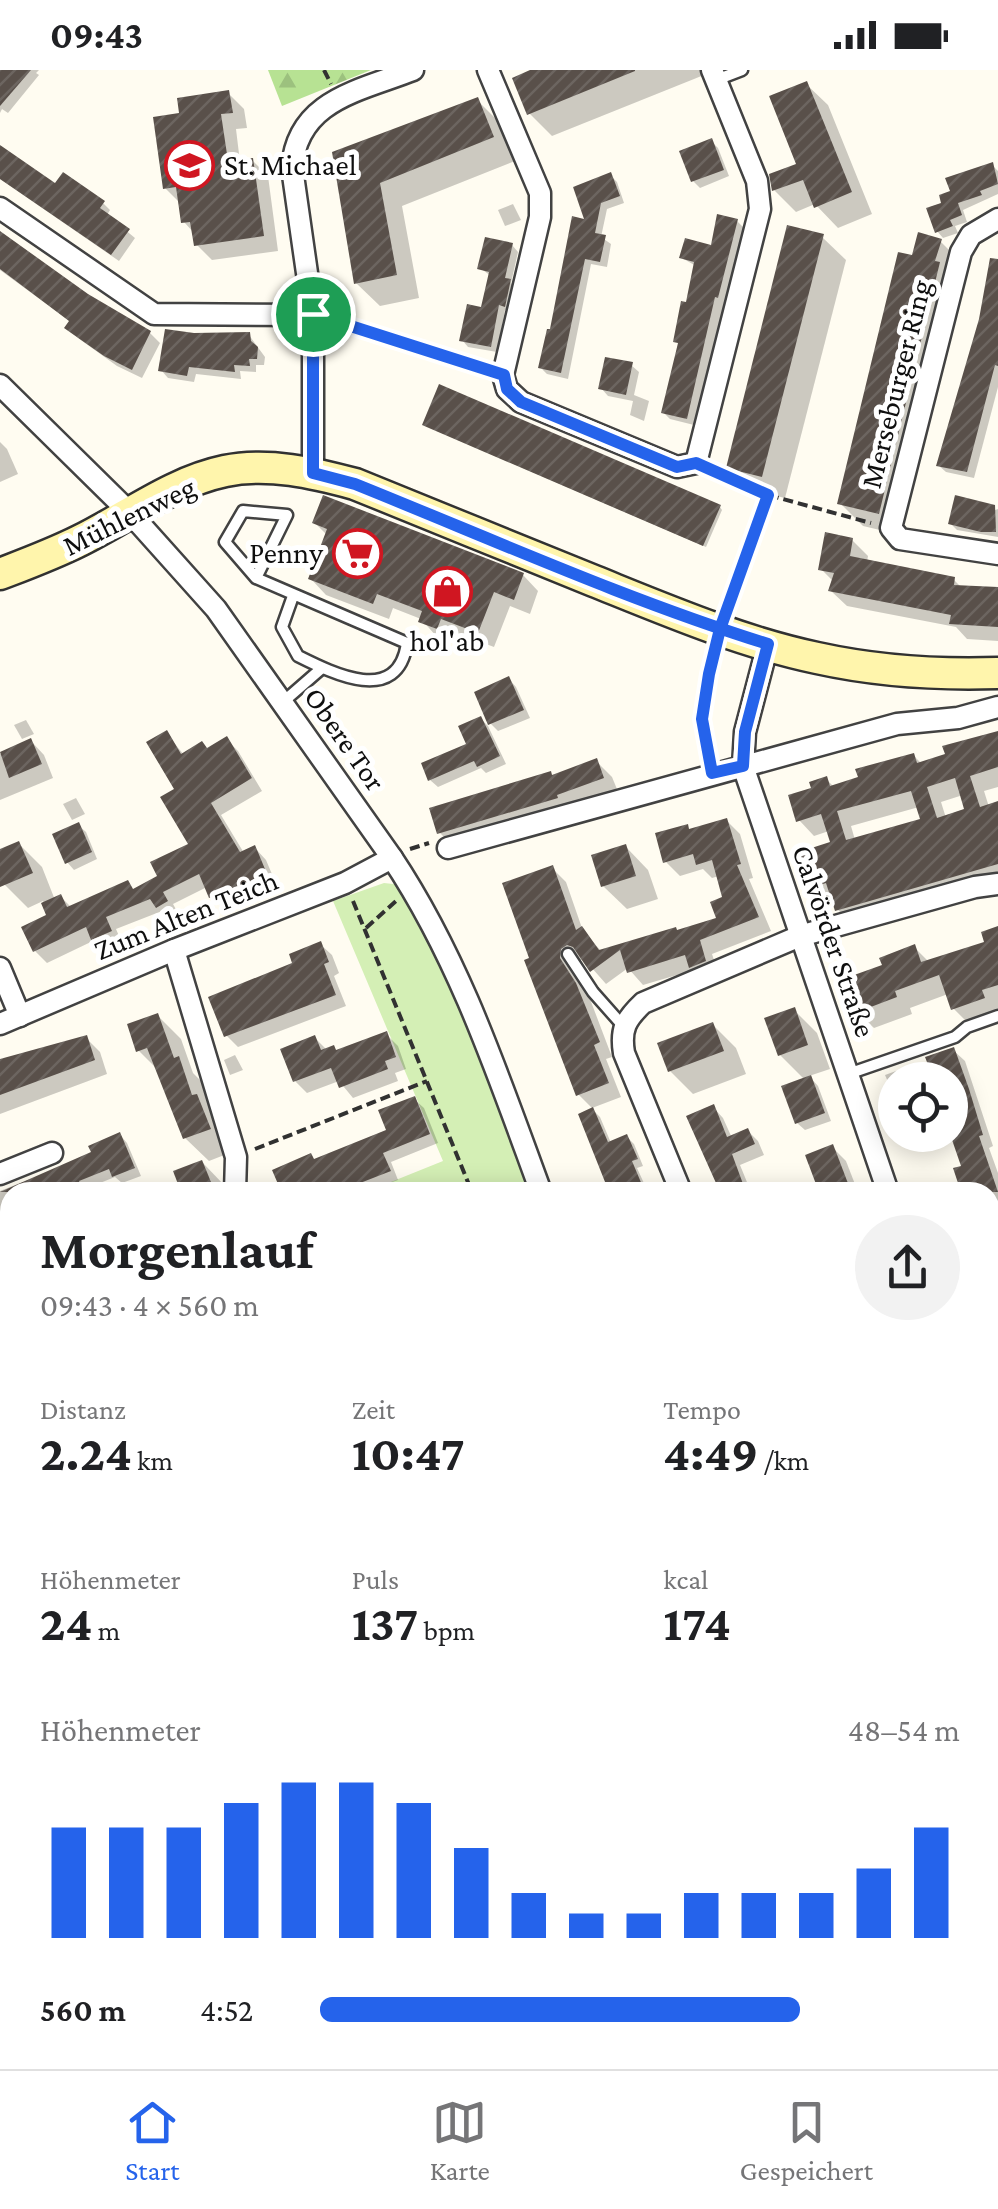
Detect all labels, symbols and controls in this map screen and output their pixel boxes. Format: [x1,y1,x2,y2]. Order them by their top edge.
text: 09:43 [50,14,143,56]
school or university icon: St. Michael [163,139,215,191]
place label: St. Michael [224,148,357,181]
pin [271,272,356,357]
street label: Merseburger Ring [854,276,938,492]
icon: arrive [286,287,341,342]
street label: Mühlenweg [57,469,201,563]
supermarket icon: Penny [332,527,384,579]
place label: Penny [249,536,323,570]
shop icon: hol'ab [421,566,473,618]
place label: hol'ab [409,624,485,657]
street label: Obere Tor [298,681,393,797]
street label: Calvörder Straße [786,841,883,1041]
street label: Zum Alten Teich [89,863,282,966]
map controls [878,1062,968,1152]
button: locate [878,1062,968,1152]
button: share [855,1215,960,1320]
text: Morgenlauf [40,1219,314,1280]
text: 09:43 · 4 × 560 m [40,1287,259,1323]
text: Distanz [40,1394,126,1425]
text: Zeit [352,1394,395,1425]
text: Tempo [663,1394,741,1425]
text: 2.24 [40,1425,132,1481]
text: 10:47 [352,1425,465,1481]
text: 4:49 [663,1425,758,1481]
text: km [132,1445,173,1476]
text: /km [758,1445,809,1476]
text: Höhenmeter [40,1564,181,1595]
text: Puls [352,1564,399,1595]
text: kcal [663,1564,708,1595]
text: 24 [40,1595,92,1651]
text: 137 [352,1595,418,1651]
text: 174 [663,1595,731,1651]
text: m [92,1615,120,1646]
text: bpm [418,1615,475,1646]
text: Höhenmeter [40,1712,201,1748]
text: 48–54 m [848,1712,960,1748]
text: 560 m [40,1992,126,2028]
text: 4:52 [200,1992,253,2028]
tab: Start [125,2095,180,2186]
tab: Karte [430,2095,490,2186]
tab: Gespeichert [740,2095,873,2186]

